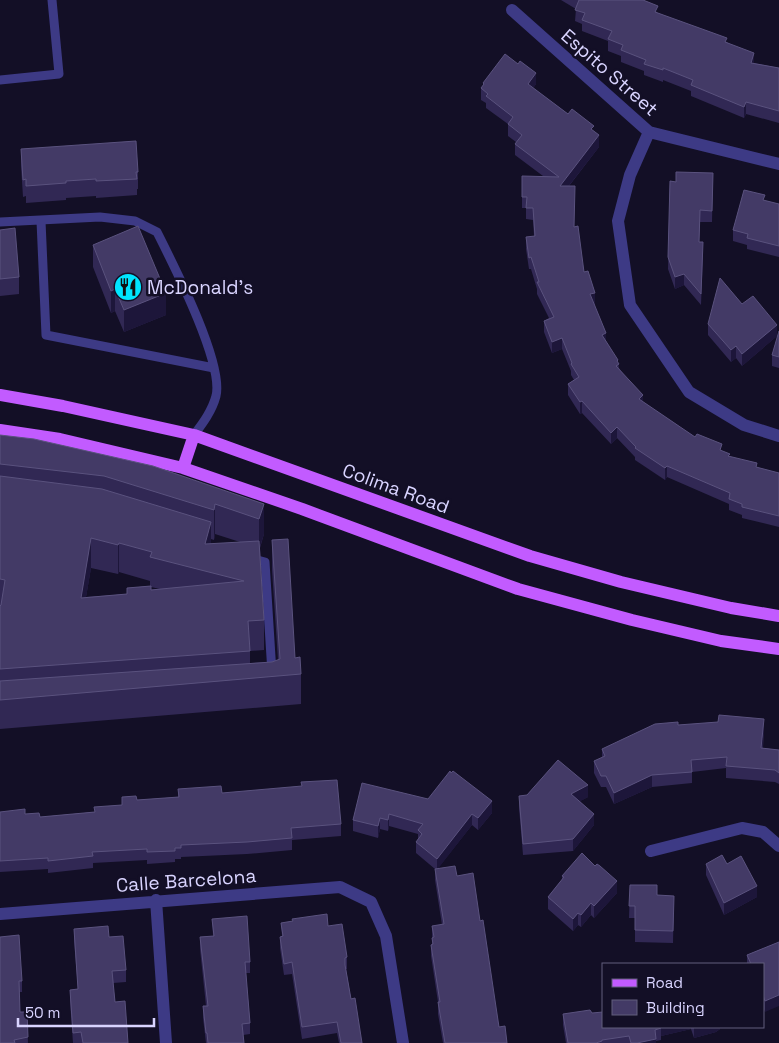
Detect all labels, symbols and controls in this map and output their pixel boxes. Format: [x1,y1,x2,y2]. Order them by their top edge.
street label: Espito Street [556,23,663,121]
restaurant icon: McDonald's [113,272,143,302]
place label: McDonald's [147,275,253,300]
street label: Colima Road [339,458,453,519]
street label: Calle Barcelona [115,863,257,898]
legend [602,963,764,1028]
text: Road [646,973,683,992]
scale bar [18,996,154,1028]
text: Building [646,998,705,1017]
text: 50 m [25,1003,60,1022]

